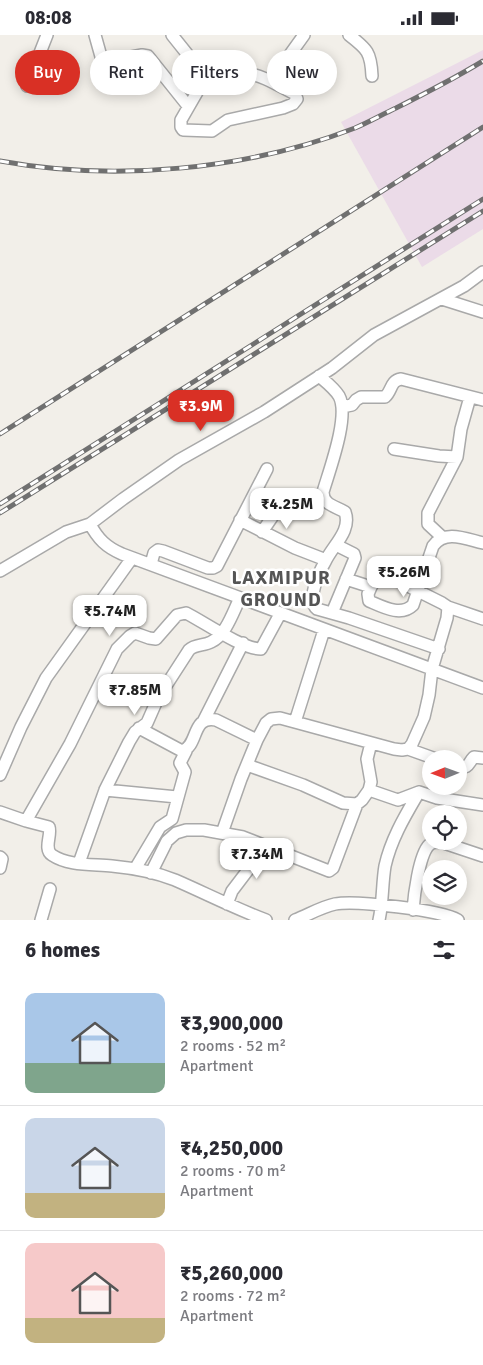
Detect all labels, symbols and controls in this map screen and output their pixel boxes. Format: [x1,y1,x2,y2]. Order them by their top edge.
text: 08:08 [25,6,72,30]
chip: Buy [15,50,80,95]
chip: Rent [90,50,162,95]
chip: Filters [172,50,257,95]
chip: New [267,50,337,95]
pin: ₹3.9M [166,389,236,432]
text: ₹3.9M [179,396,223,416]
pin: ₹4.25M [246,487,328,530]
text: ₹4.25M [261,494,313,514]
pin: ₹5.26M [363,555,445,598]
text: ₹5.26M [378,562,430,582]
district label: LAXMIPUR GROUND [231,566,331,612]
pin: ₹5.74M [69,595,151,637]
text: ₹5.74M [84,601,136,621]
pin: ₹7.85M [94,673,176,716]
text: ₹7.85M [109,680,161,700]
north arrow [422,750,468,795]
map controls [422,750,467,905]
button: locate [422,805,467,850]
pin: ₹7.34M [216,837,298,880]
text: ₹7.34M [231,844,283,864]
button: layers [422,860,467,905]
icon: filters [430,936,458,964]
text: 6 homes [25,937,100,963]
text: ₹3,900,000 [180,1010,283,1036]
icon: home [65,1013,125,1073]
text: 2 rooms · 52 m² [180,1036,286,1056]
text: Apartment [180,1056,253,1076]
text: ₹4,250,000 [180,1135,283,1161]
icon: home [65,1138,125,1198]
text: 2 rooms · 70 m² [180,1161,286,1181]
text: Apartment [180,1181,253,1201]
text: ₹5,260,000 [180,1260,283,1286]
icon: home [65,1263,125,1323]
text: 2 rooms · 72 m² [180,1286,286,1306]
text: Apartment [180,1306,253,1326]

